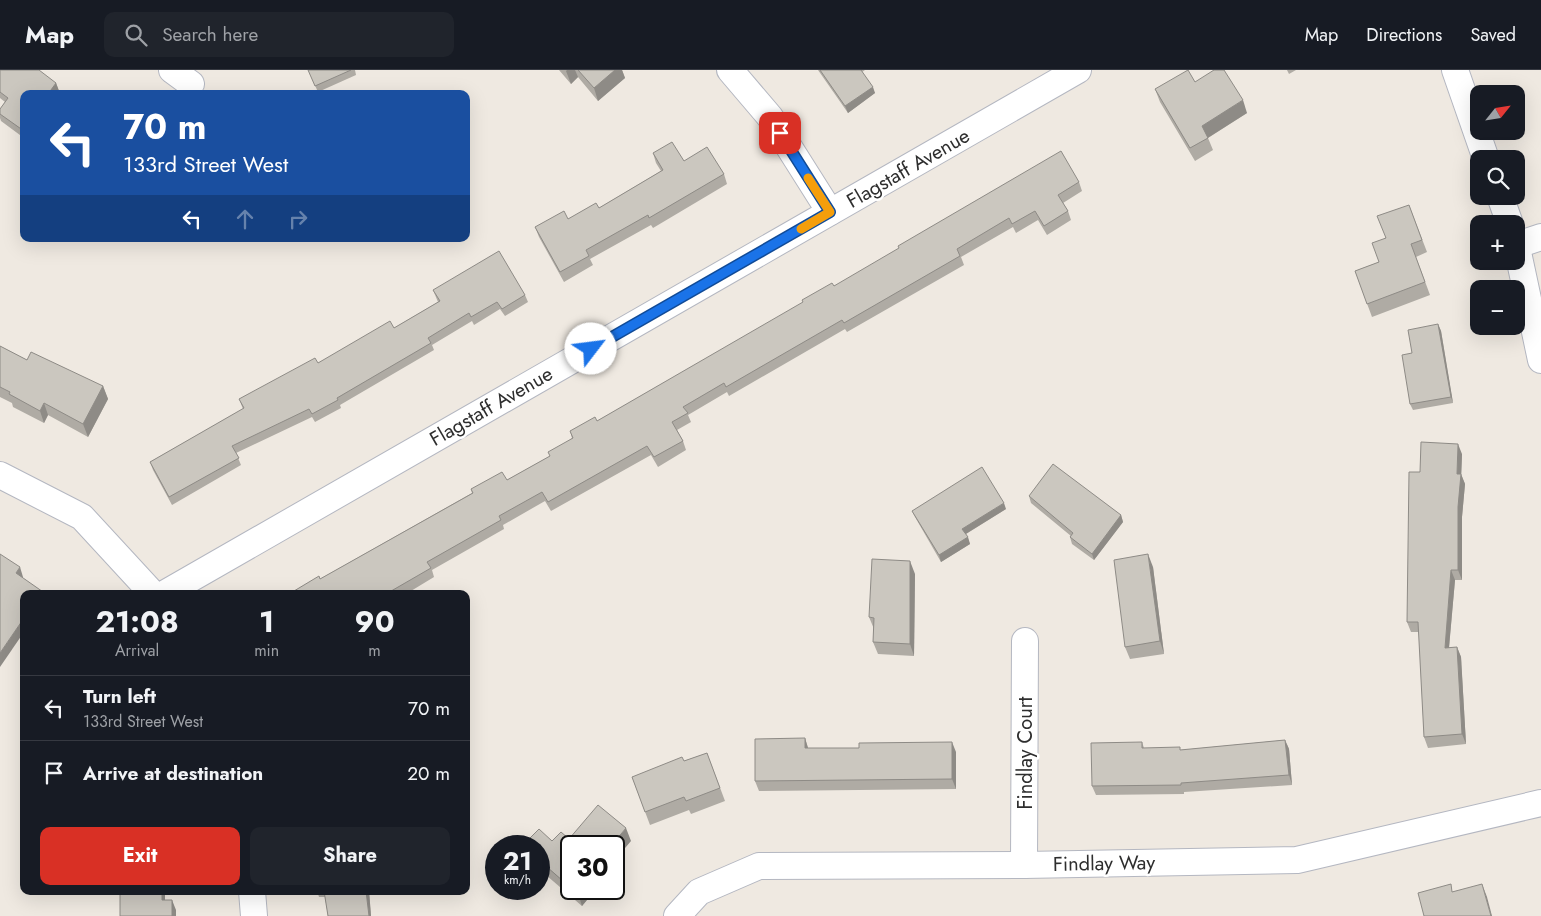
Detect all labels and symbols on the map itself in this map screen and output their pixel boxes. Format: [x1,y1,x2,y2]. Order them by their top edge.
north arrow [1470,85,1525,140]
pin [759,112,801,154]
street label: Flagstaff Avenue [841,121,975,215]
position arrow [564,322,616,374]
street label: Flagstaff Avenue [424,359,558,453]
street label: Findlay Court [1011,696,1040,809]
speed limit sign: 30 [560,835,625,900]
street label: Findlay Way [1053,848,1156,879]

